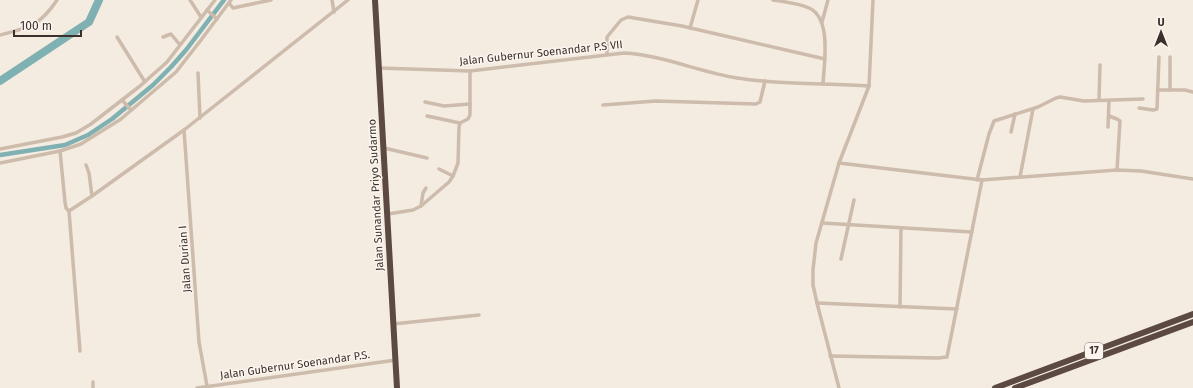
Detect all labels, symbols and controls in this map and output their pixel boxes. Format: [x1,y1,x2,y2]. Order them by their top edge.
scale bar [14,12,81,38]
north arrow [1141,12,1181,52]
text: U [1157,16,1165,29]
text: 100 m [20,19,52,33]
street label: Jalan Gubernur Soenandar P.S VII [459,38,623,68]
street label: Jalan Sunandar Priyo Sudarmo [366,119,386,271]
street label: Jalan Durian I [176,225,194,293]
road number: 17 [1085,343,1103,359]
street label: Jalan Gubernur Soenandar P.S. [219,348,371,382]

